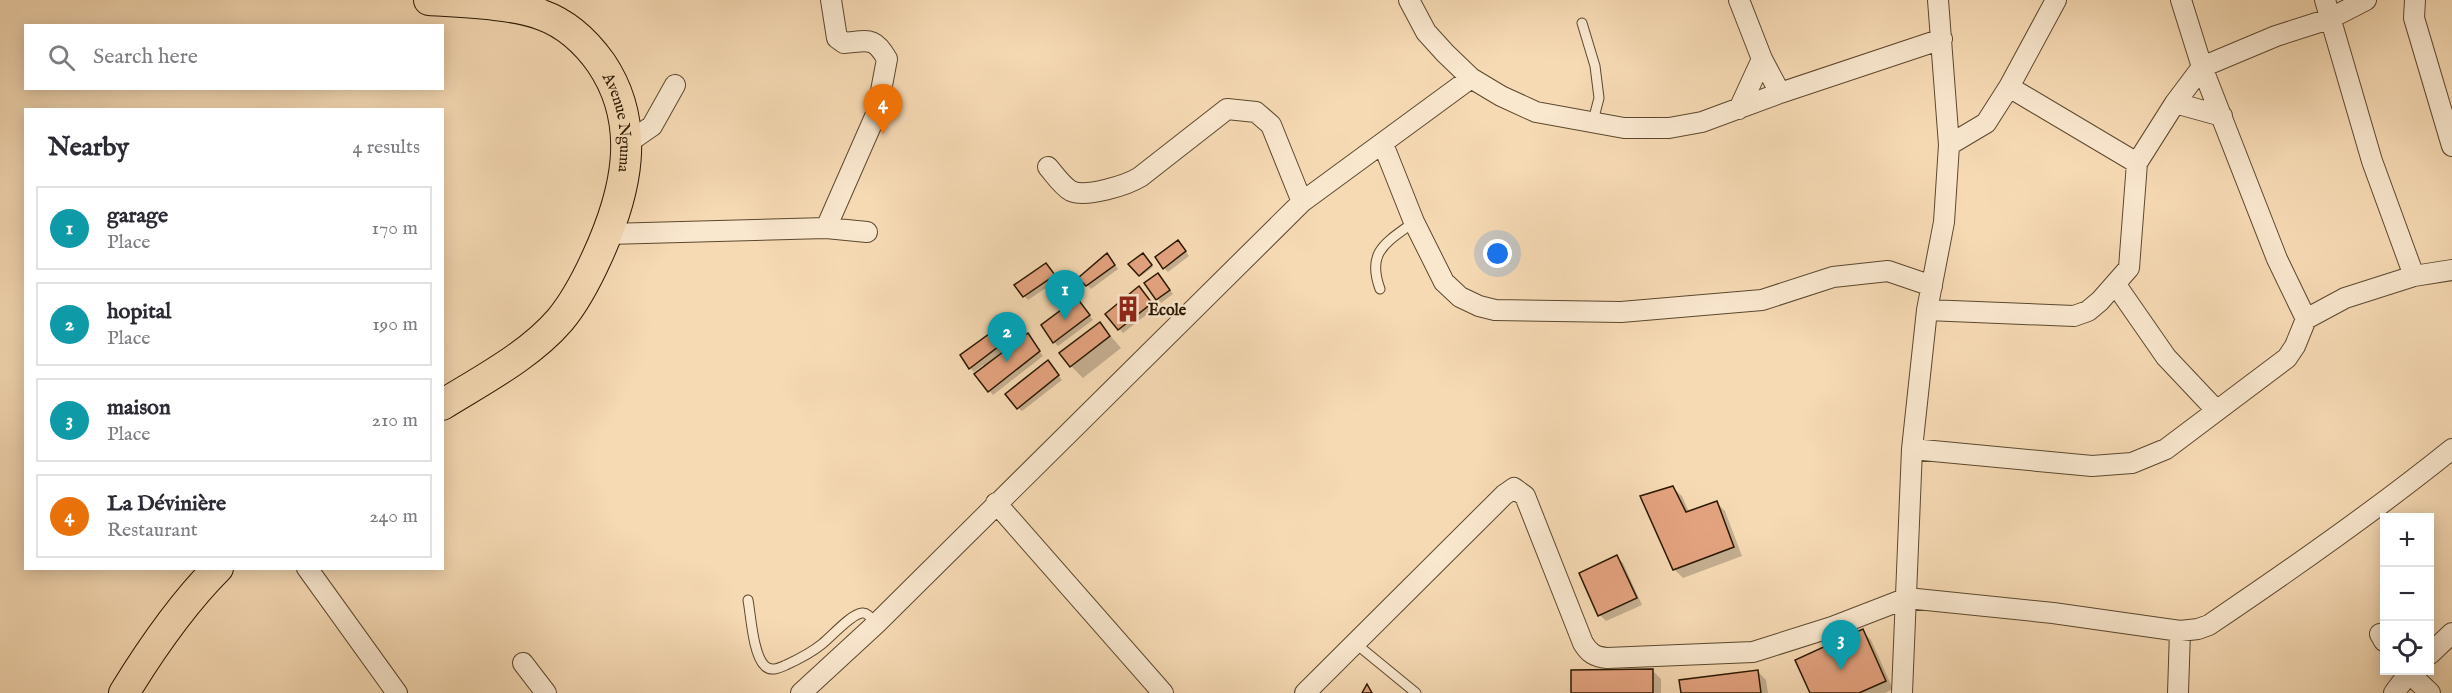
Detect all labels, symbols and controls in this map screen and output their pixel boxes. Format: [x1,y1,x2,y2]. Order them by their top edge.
search box [24,24,444,90]
icon: search [45,41,78,74]
text: Search here [93,43,198,71]
street label: Avenue Nguma [597,69,634,173]
pin: 4 [864,84,902,134]
text: Nearby [48,131,129,164]
text: 4 results [353,135,420,160]
text: garage [107,202,168,230]
text: 1 [66,216,73,241]
text: 170 m [372,216,418,241]
text: Place [107,230,150,255]
your location [1483,239,1512,268]
pin: 1 [1046,270,1084,320]
building icon: Ecole [1113,294,1143,324]
text: hopital [107,298,171,326]
place label: Ecole [1148,301,1187,321]
text: 2 [65,312,74,337]
text: 190 m [372,312,418,337]
pin: 2 [988,312,1026,362]
text: Place [107,326,150,351]
text: maison [107,394,171,422]
text: 3 [66,408,73,433]
text: 210 m [372,408,418,433]
text: Place [107,422,150,447]
text: La Dévinière [107,490,226,518]
text: 4 [65,504,74,529]
text: 240 m [369,504,418,529]
map controls [2380,513,2434,675]
button: + [2380,513,2434,567]
text: Restaurant [107,518,198,543]
button: − [2380,567,2434,621]
pin: 3 [1822,620,1860,670]
button: locate [2380,621,2434,675]

